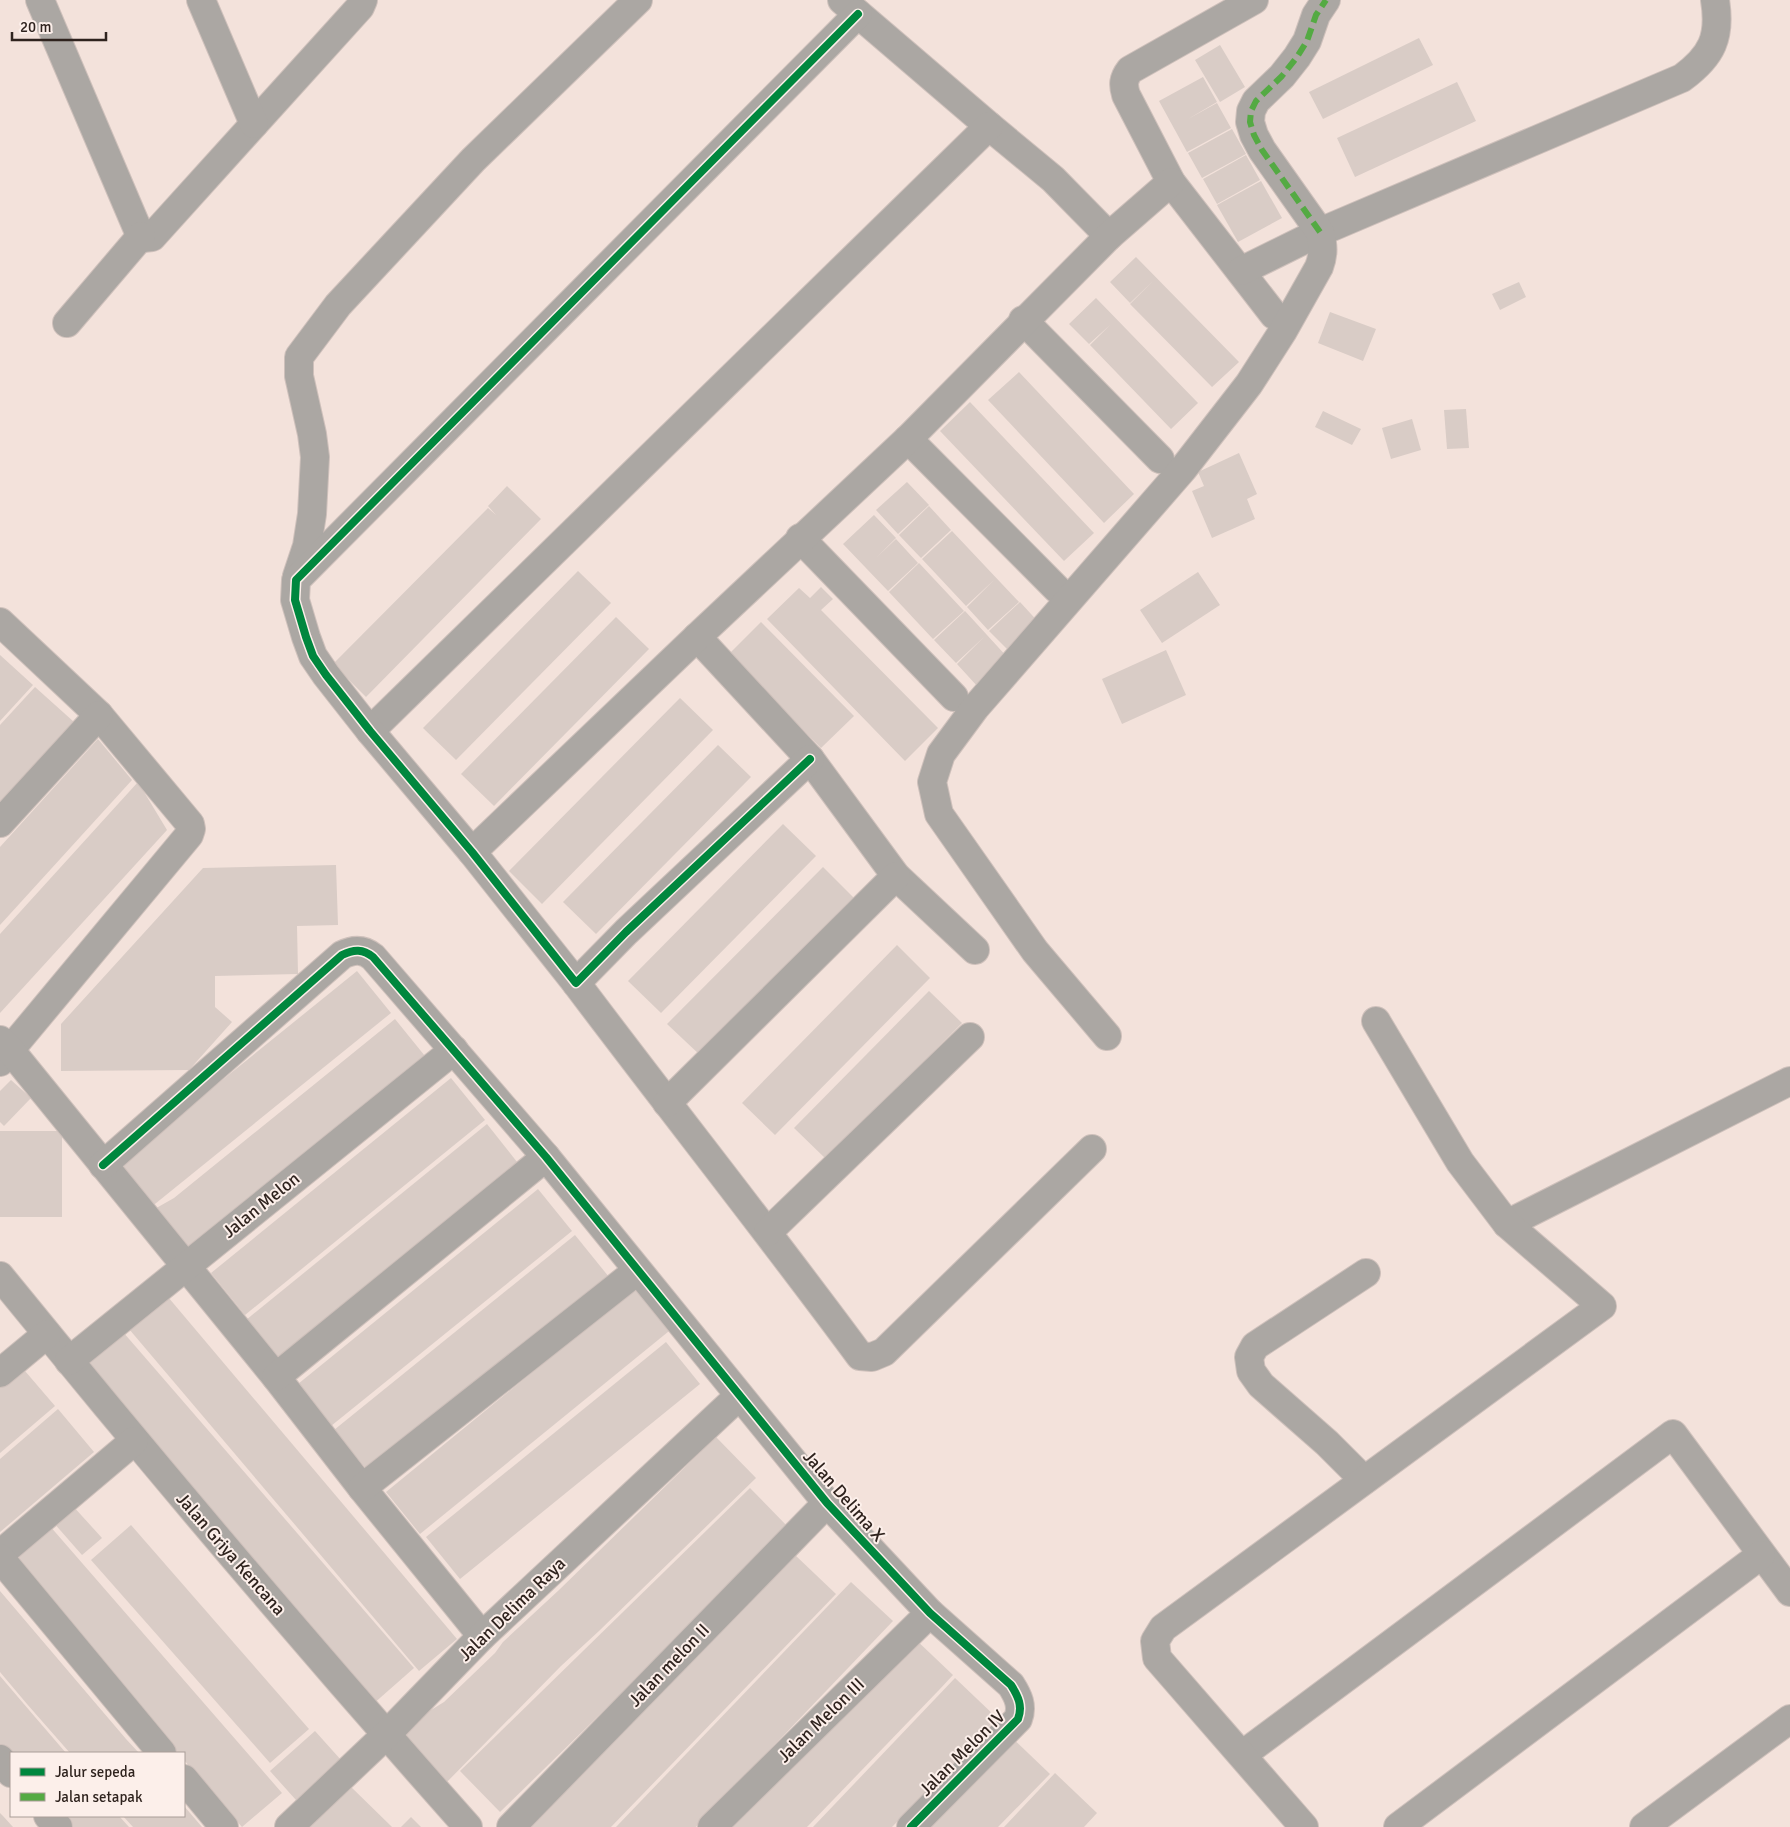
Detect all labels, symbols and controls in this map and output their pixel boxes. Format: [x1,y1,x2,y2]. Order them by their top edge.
scale bar [12,10,106,42]
text: 20 m [20,18,51,36]
street label: Jalan Melon [218,1167,304,1243]
street label: Jalan Delima X [798,1446,890,1546]
street label: Jalan Griya Kencana [172,1488,290,1620]
street label: Jalan Delima Raya [454,1552,570,1666]
street label: Jalan melon II [624,1619,714,1711]
street label: Jalan Melon III [773,1673,869,1767]
street label: Jalan Melon IV [914,1705,1010,1801]
legend [10,1752,185,1817]
text: Jalur sepeda [55,1763,135,1781]
text: Jalan setapak [55,1788,143,1806]

